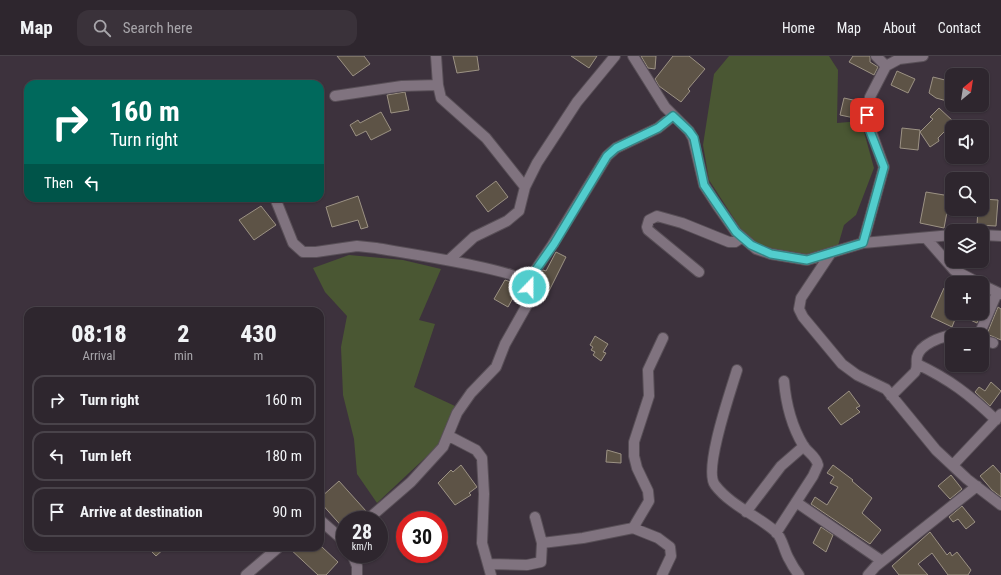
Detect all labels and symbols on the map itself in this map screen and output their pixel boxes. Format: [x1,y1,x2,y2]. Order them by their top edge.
north arrow [945,68,989,112]
pin [850,98,884,132]
position arrow [508,266,550,308]
speed limit sign: 30 [396,511,448,563]

